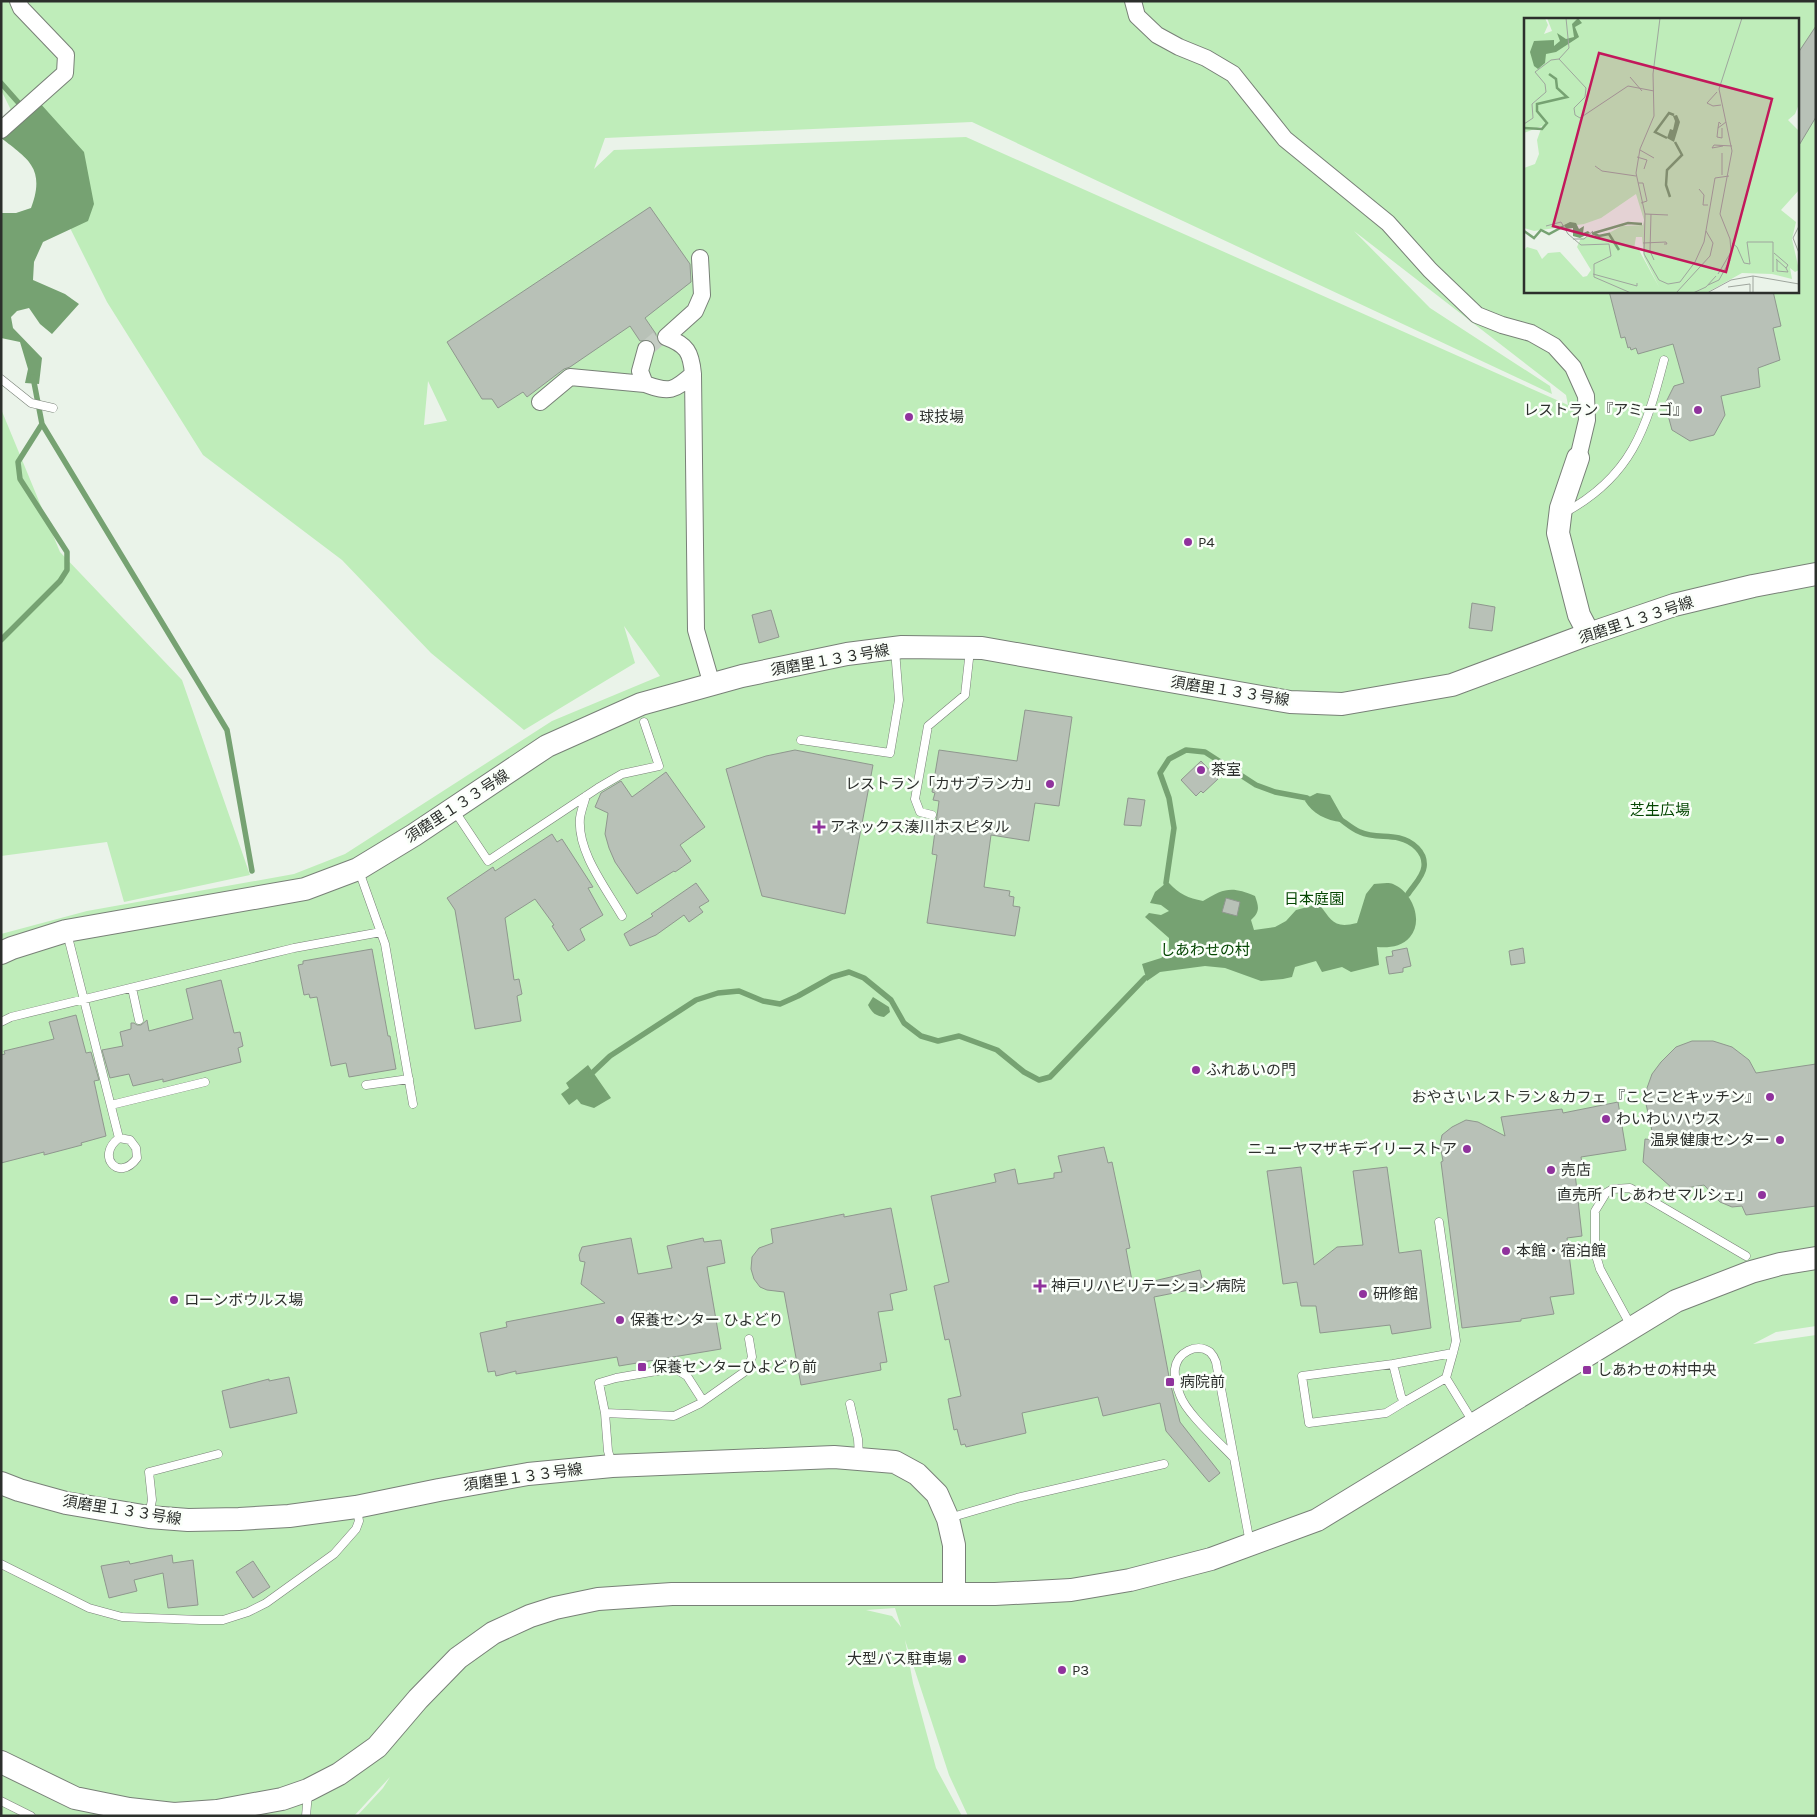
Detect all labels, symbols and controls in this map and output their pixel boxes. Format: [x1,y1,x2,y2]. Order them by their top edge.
inset map [1524,18,1800,292]
place label: レストラン『アミーゴ』 [1523,401,1688,419]
marker: レストラン『アミーゴ』 [1692,404,1704,416]
place label: 球技場 [919,408,964,426]
marker: 球技場 [903,411,915,423]
place label: P4 [1198,533,1215,551]
marker: P4 [1182,536,1194,548]
street label: 須磨里１３３号線 [1576,593,1696,647]
street label: 須磨里１３３号線 [769,641,891,679]
street label: 須磨里１３３号線 [1169,673,1291,709]
place label: 茶室 [1211,761,1241,779]
marker: 茶室 [1195,764,1207,776]
street label: 須磨里１３３号線 [402,766,512,846]
place label: レストラン「カサブランカ」 [845,775,1040,793]
marker: レストラン「カサブランカ」 [1044,778,1056,790]
park label: 芝生広場 [1630,801,1690,819]
place label: アネックス湊川ホスピタル [830,818,1010,836]
marker: アネックス湊川ホスピタル [812,820,826,834]
park label: 日本庭園 [1284,890,1344,908]
park label: しあわせの村 [1160,941,1250,959]
place label: ふれあいの門 [1206,1061,1296,1079]
marker: ふれあいの門 [1190,1064,1202,1076]
place label: おやさいレストラン＆カフェ 『ことことキッチン』 [1411,1088,1760,1106]
marker: おやさいレストラン＆カフェ 『ことことキッチン』 [1764,1091,1776,1103]
place label: わいわいハウス [1616,1110,1721,1128]
marker: わいわいハウス [1600,1113,1612,1125]
place label: 温泉健康センター [1650,1131,1770,1149]
marker: 温泉健康センター [1774,1134,1786,1146]
place label: ニューヤマザキデイリーストア [1248,1140,1457,1158]
marker: ニューヤマザキデイリーストア [1461,1143,1473,1155]
place label: 売店 [1561,1161,1591,1179]
marker: 売店 [1545,1164,1557,1176]
place label: 直売所「しあわせマルシェ」 [1557,1186,1752,1204]
marker: 直売所「しあわせマルシェ」 [1756,1189,1768,1201]
place label: 本館・宿泊館 [1516,1242,1606,1260]
marker: 本館・宿泊館 [1500,1245,1512,1257]
place label: 神戸リハビリテーション病院 [1051,1277,1246,1295]
marker: 神戸リハビリテーション病院 [1033,1279,1047,1293]
place label: 研修館 [1373,1285,1418,1303]
marker: 研修館 [1357,1288,1369,1300]
place label: ローンボウルス場 [184,1291,303,1309]
marker: ローンボウルス場 [168,1294,180,1306]
place label: 保養センター ひよどり [630,1311,784,1329]
marker: 保養センター ひよどり [614,1314,626,1326]
place label: 保養センターひよどり前 [652,1358,817,1376]
marker: 保養センターひよどり前 [636,1361,648,1373]
place label: しあわせの村中央 [1597,1361,1717,1379]
marker: しあわせの村中央 [1581,1364,1593,1376]
place label: 病院前 [1180,1373,1225,1391]
marker: 病院前 [1164,1376,1176,1388]
street label: 須磨里１３３号線 [462,1460,584,1494]
street label: 須磨里１３３号線 [61,1492,183,1528]
place label: 大型バス駐車場 [847,1650,952,1668]
marker: 大型バス駐車場 [956,1653,968,1665]
place label: P3 [1072,1661,1089,1679]
marker: P3 [1056,1664,1068,1676]

